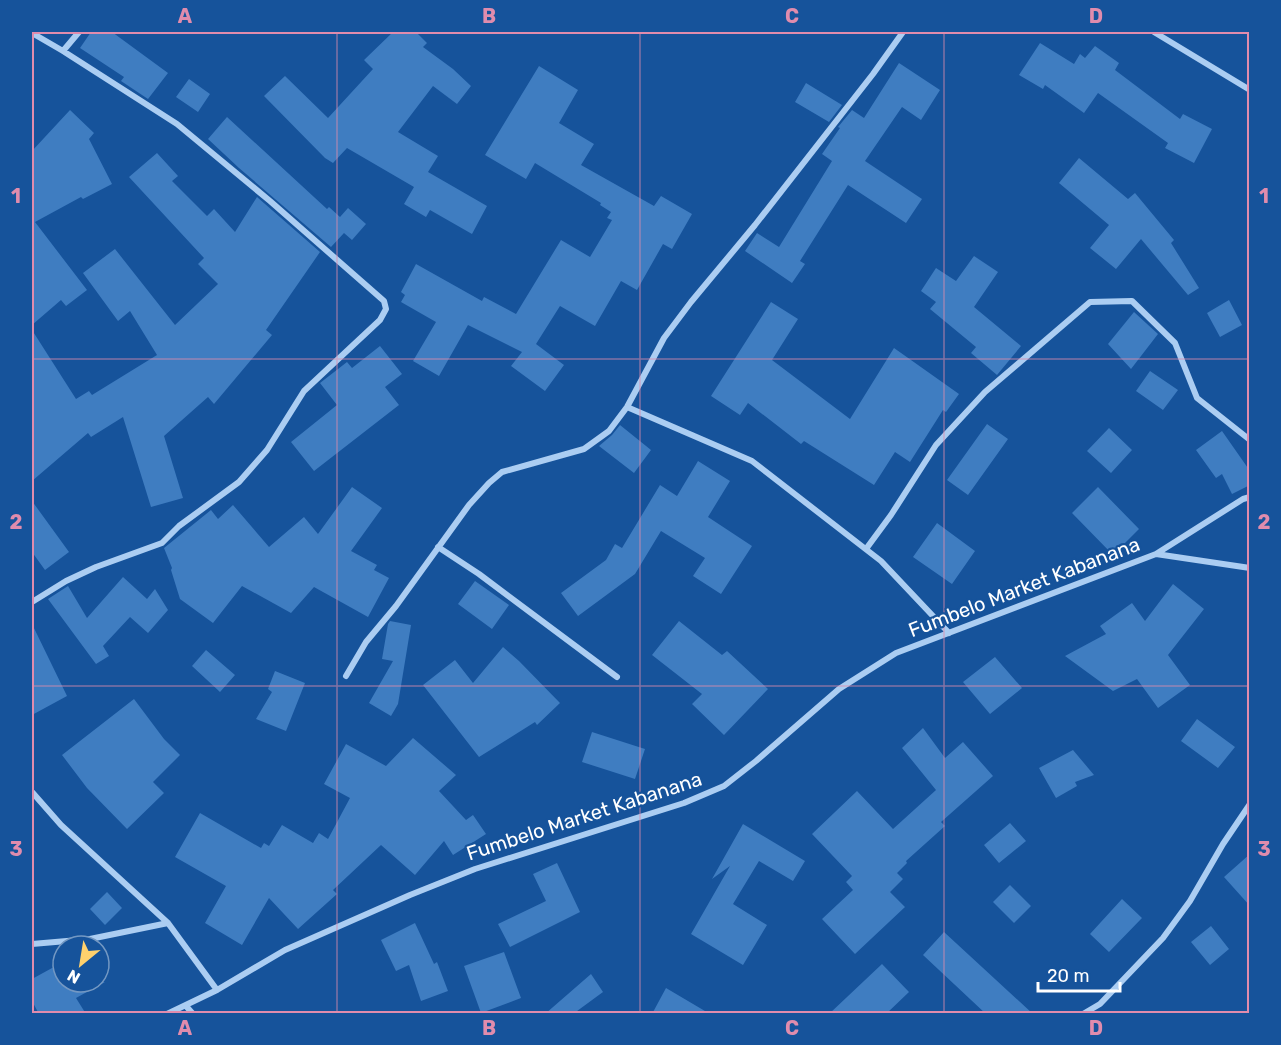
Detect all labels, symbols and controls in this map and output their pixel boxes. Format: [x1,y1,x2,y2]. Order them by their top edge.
text: A [178,4,193,28]
text: B [482,4,496,28]
text: C [785,4,799,28]
text: D [1089,4,1103,28]
text: 1 [11,184,21,208]
text: 1 [1259,184,1269,208]
text: 2 [10,510,23,534]
text: 2 [1258,510,1271,534]
street label: Fumbelo Market Kabanana [905,532,1143,642]
street label: Fumbelo Market Kabanana [463,767,705,865]
text: 3 [9,837,23,861]
text: 3 [1257,837,1271,861]
north arrow [51,934,111,994]
scale bar [1038,955,1120,993]
text: N [64,965,83,988]
text: 20 m [1047,965,1089,987]
text: A [178,1016,193,1040]
text: B [482,1016,496,1040]
text: C [785,1016,799,1040]
text: D [1089,1016,1103,1040]

